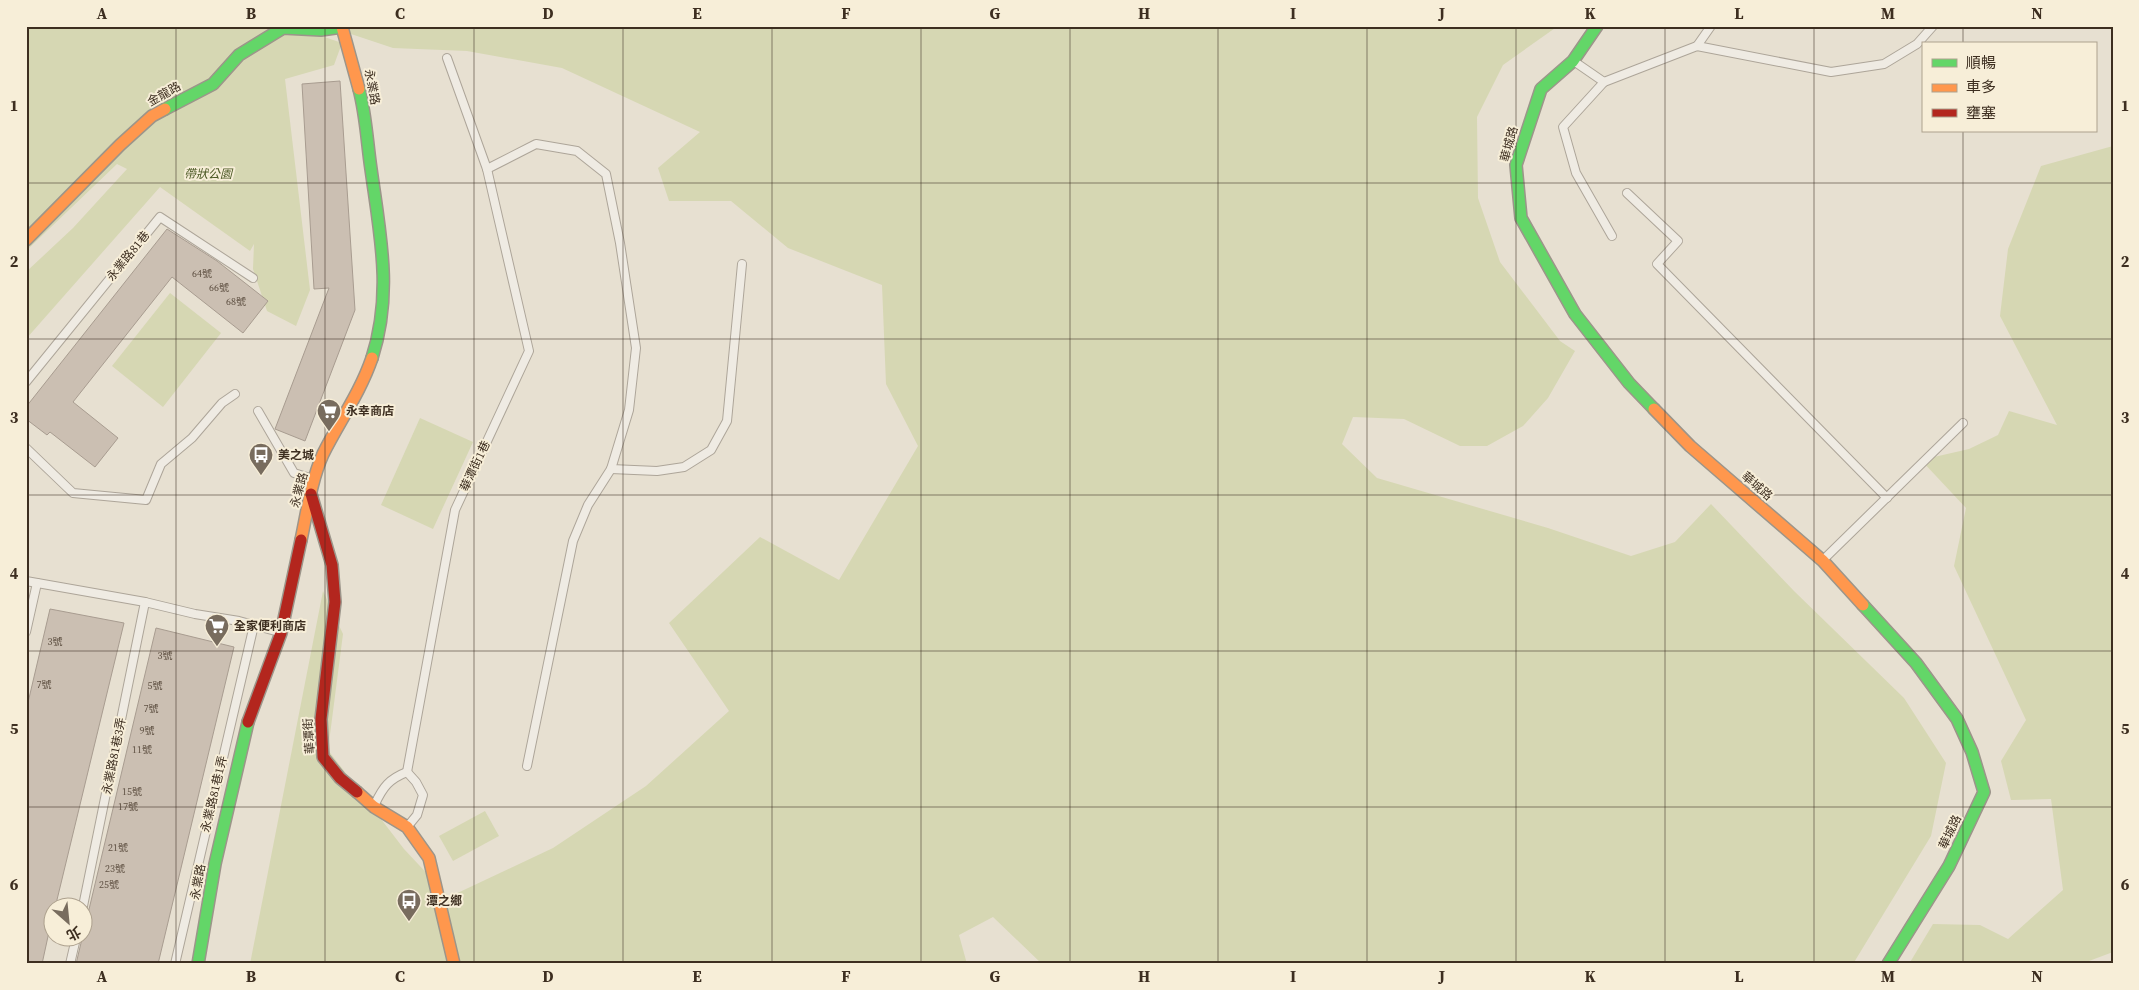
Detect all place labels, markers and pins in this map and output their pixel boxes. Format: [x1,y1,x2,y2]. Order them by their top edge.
supermarket icon: 永幸商店 [316,398,342,432]
place label: 永幸商店 [346,403,394,419]
bus stop icon: 美之城 [248,442,274,476]
place label: 美之城 [278,447,314,463]
supermarket icon: 全家便利商店 [204,613,230,647]
place label: 全家便利商店 [234,618,306,634]
bus stop icon: 潭之鄉 [396,888,422,922]
place label: 潭之鄉 [426,893,462,909]

